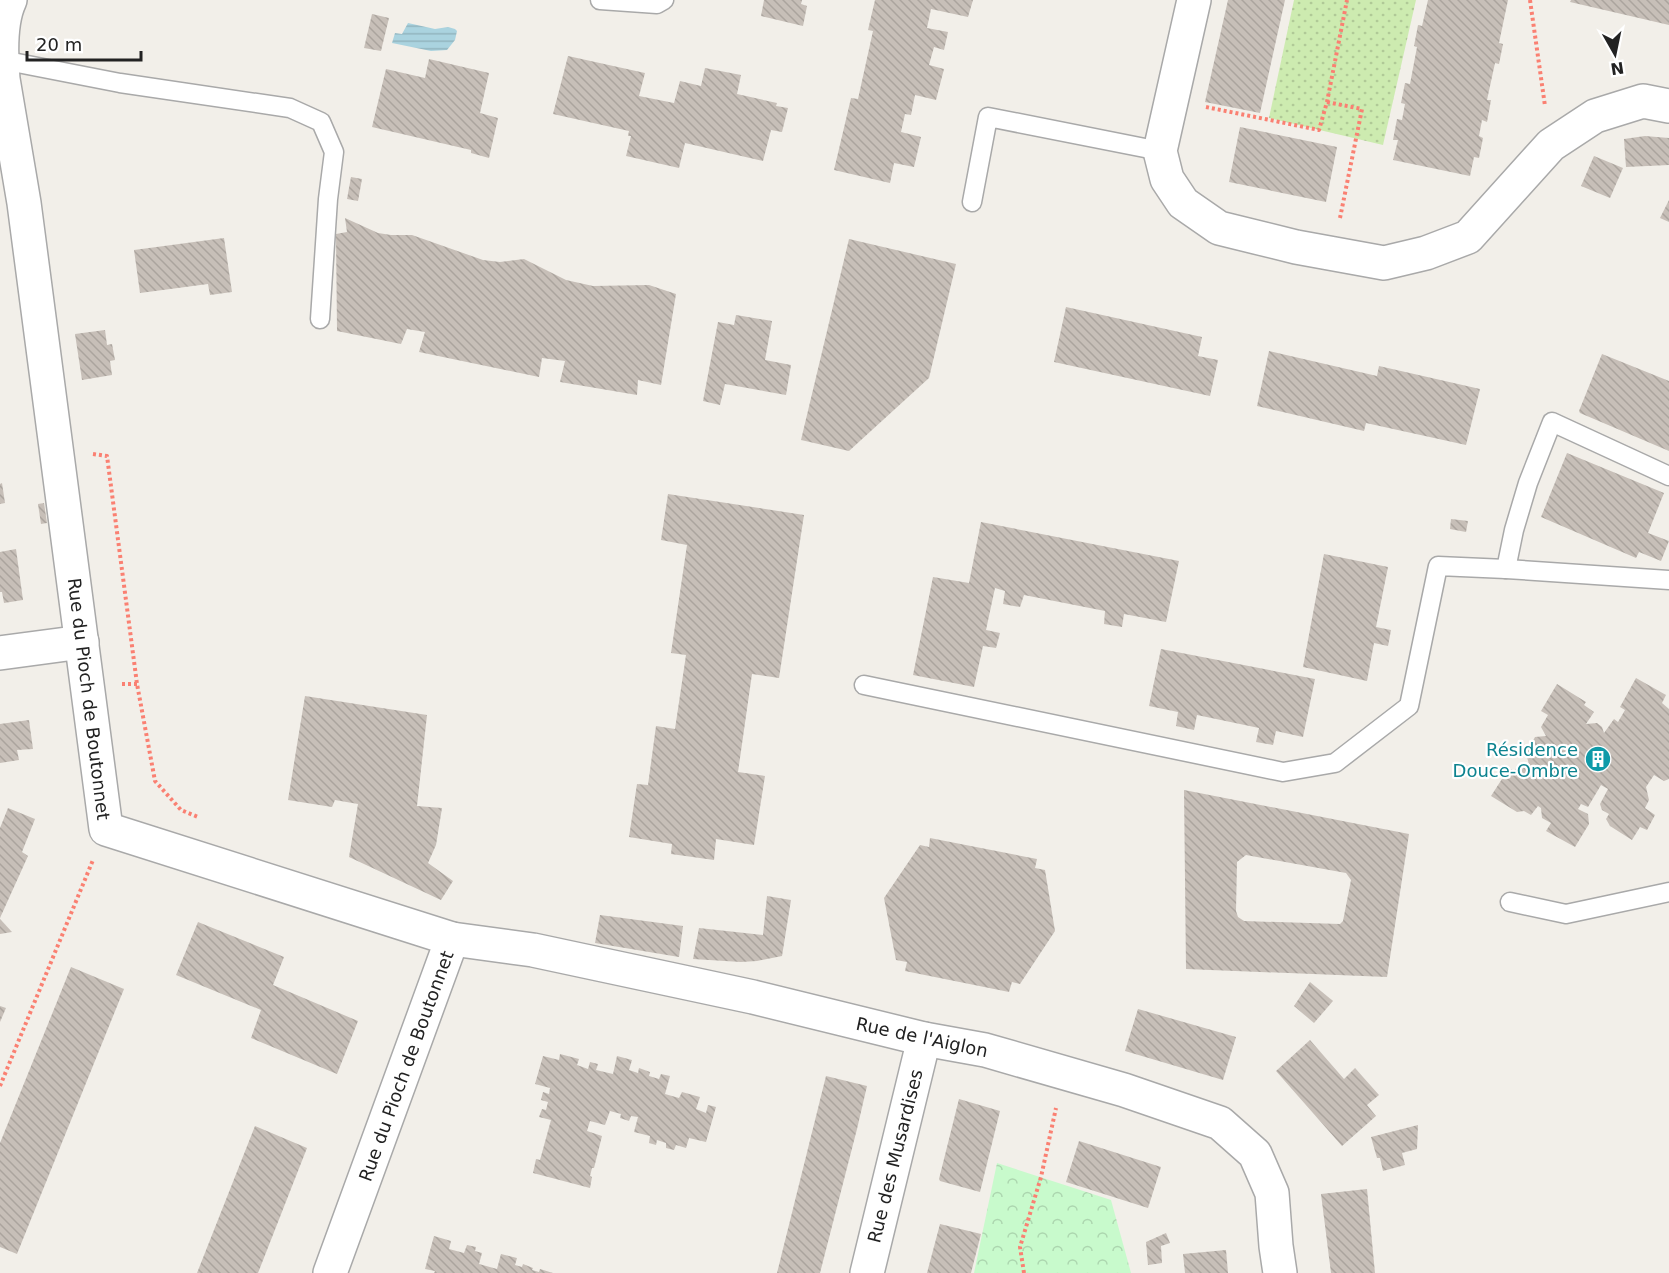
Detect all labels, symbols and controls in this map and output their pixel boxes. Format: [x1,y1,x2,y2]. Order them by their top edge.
scale bar [27,24,141,62]
north arrow [1585,24,1645,84]
text: 20 m [36,34,82,55]
text: N [1609,58,1625,79]
street label: Rue du Pioch de Boutonnet [64,577,114,821]
place label: Résidence Douce-Ombre [1453,739,1578,781]
building icon: Résidence Douce-Ombre [1583,744,1613,774]
street label: Rue du Pioch de Boutonnet [354,948,458,1184]
street label: Rue de l'Aiglon [854,1013,990,1061]
street label: Rue des Musardises [863,1067,927,1245]

